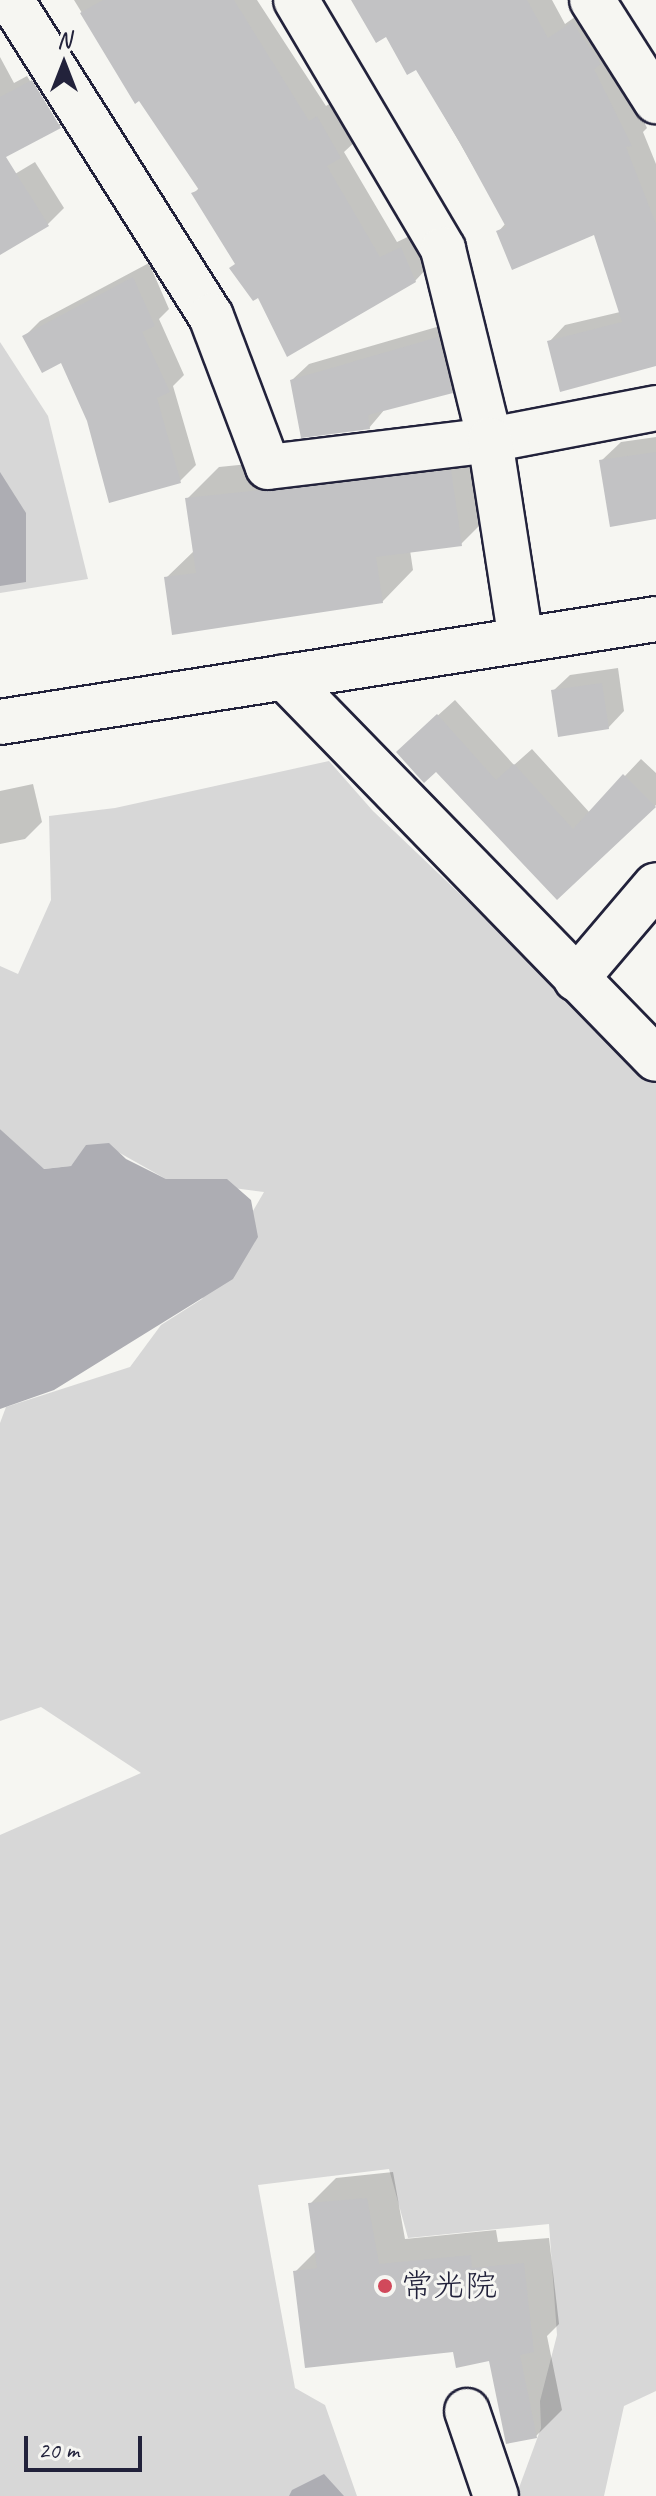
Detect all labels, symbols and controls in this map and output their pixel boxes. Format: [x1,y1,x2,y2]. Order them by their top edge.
north arrow [24,24,104,104]
text: N [57,26,71,54]
place label: 常光院 [401,2267,497,2305]
marker: 常光院 [376,2277,394,2295]
scale bar [28,2420,146,2470]
text: 20 m [38,2435,79,2465]

